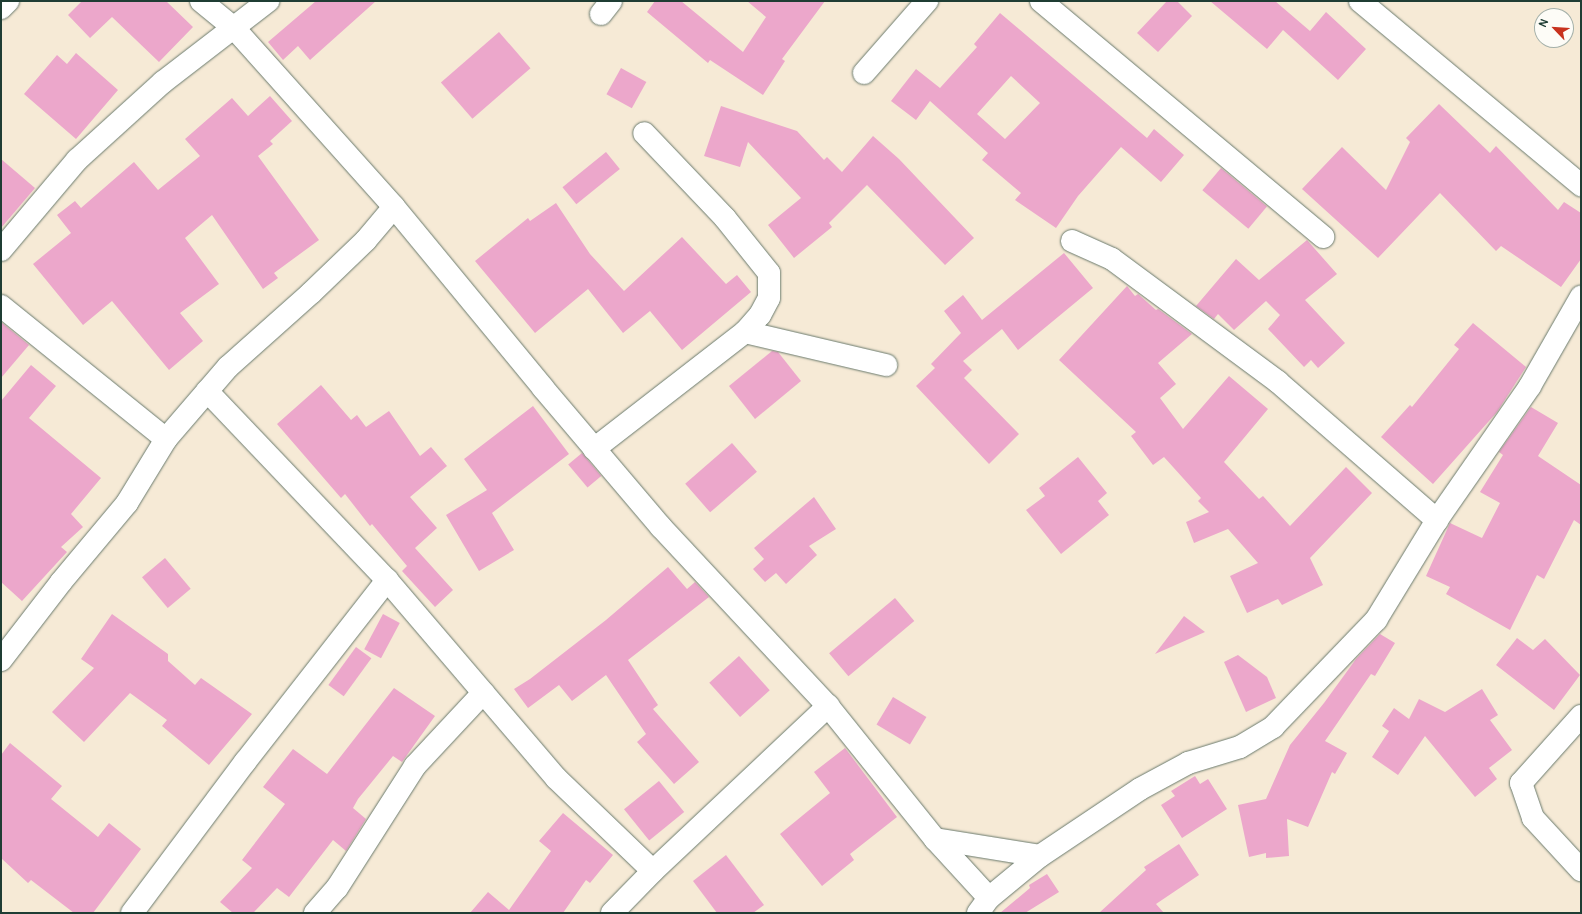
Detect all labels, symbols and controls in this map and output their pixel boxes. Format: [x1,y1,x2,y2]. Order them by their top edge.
north arrow [1534,8,1574,48]
text: N [1536,17,1551,29]

